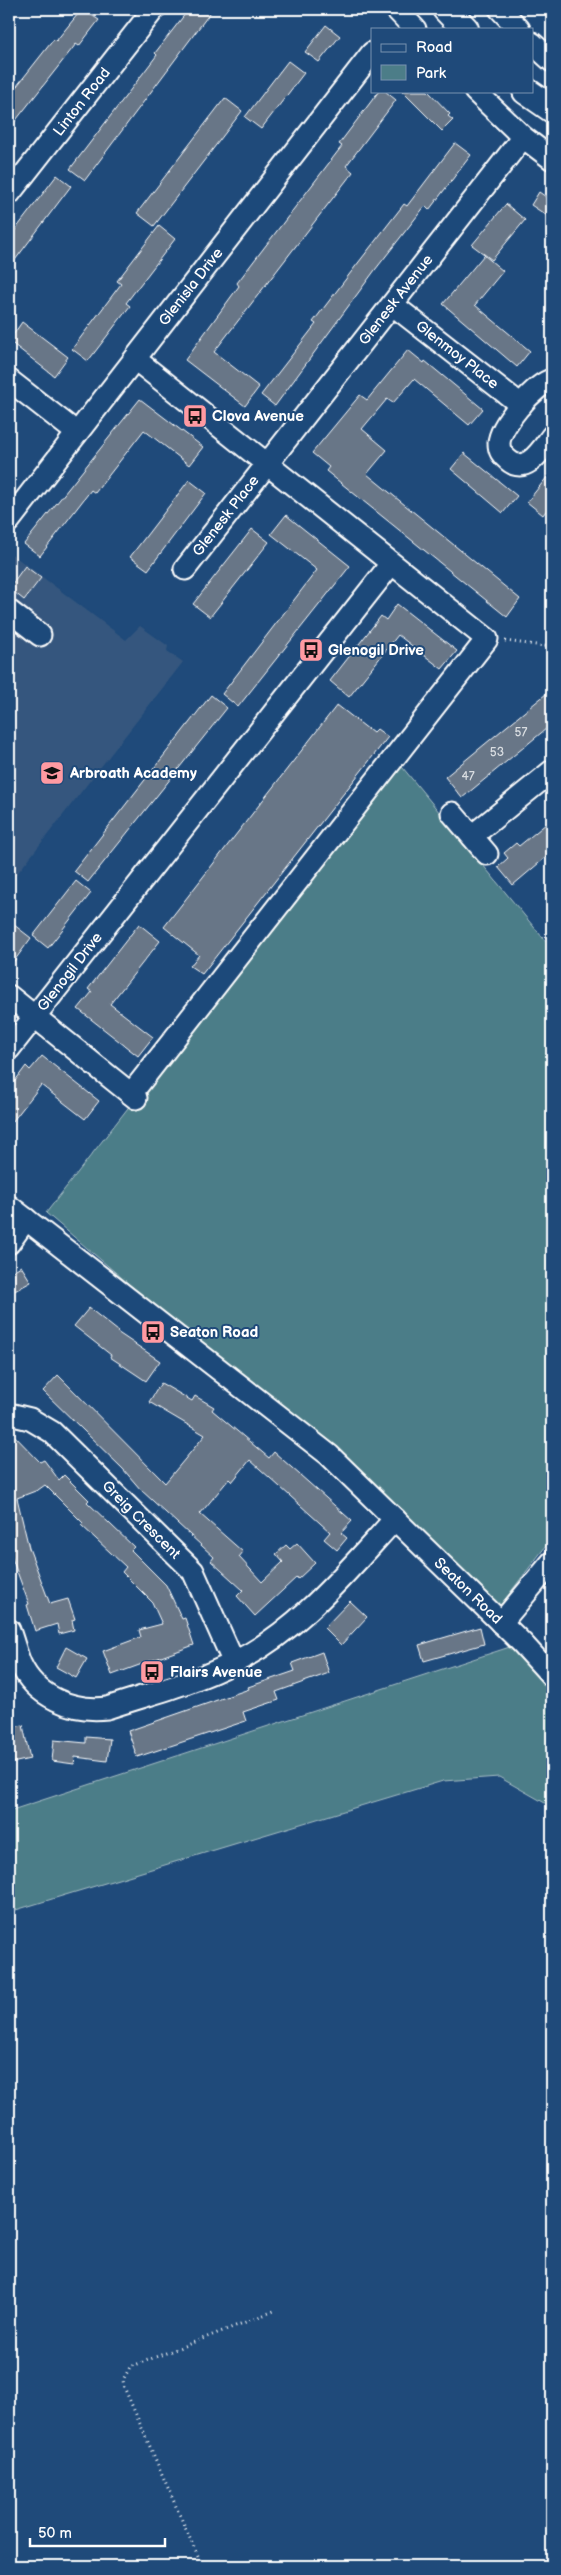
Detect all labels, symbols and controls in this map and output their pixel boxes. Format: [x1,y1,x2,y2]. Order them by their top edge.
legend [371,28,534,92]
text: Road [416,38,452,57]
street label: Linton Road [49,64,115,140]
text: Park [416,64,447,83]
street label: Glenisla Drive [155,244,227,330]
street label: Glenesk Avenue [355,251,437,349]
street label: Glenmoy Place [412,317,503,393]
bus stop icon: Clova Avenue [182,403,208,429]
place label: Clova Avenue [212,407,304,426]
street label: Glenesk Place [188,472,264,560]
bus stop icon: Glenogil Drive [298,637,324,663]
place label: Glenogil Drive [328,641,424,660]
house number: 57 [515,725,527,740]
house number: 53 [490,745,504,760]
school or university icon: Arbroath Academy [39,760,65,786]
place label: Arbroath Academy [69,764,197,783]
house number: 47 [461,769,475,784]
street label: Glenogil Drive [33,929,107,1015]
bus stop icon: Seaton Road [140,1319,166,1345]
place label: Seaton Road [170,1323,258,1342]
street label: Greig Crescent [98,1477,185,1564]
street label: Seaton Road [430,1554,506,1628]
bus stop icon: Flairs Avenue [139,1659,165,1685]
place label: Flairs Avenue [170,1663,262,1682]
scale bar [30,2515,165,2547]
text: 50 m [38,2524,72,2543]

